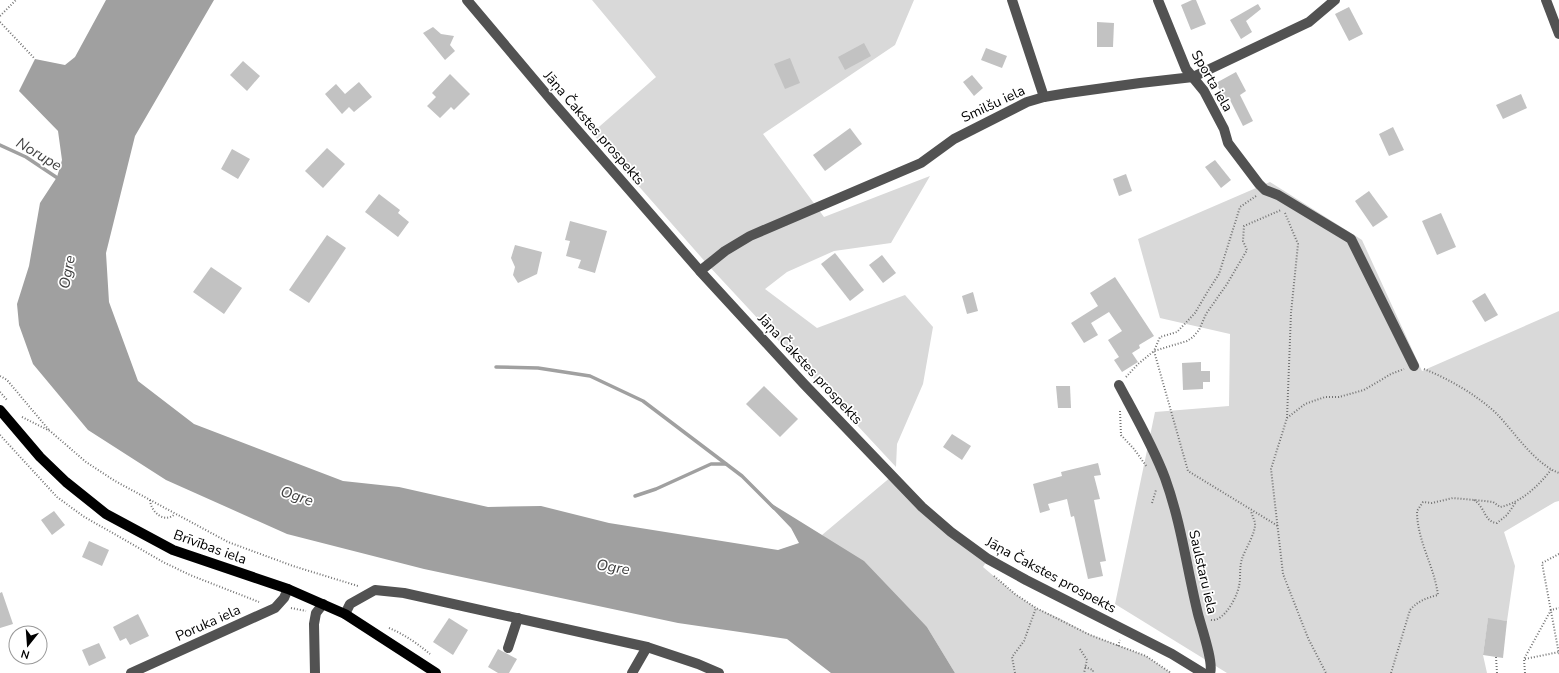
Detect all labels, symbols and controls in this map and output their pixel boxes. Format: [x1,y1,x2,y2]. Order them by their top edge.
street label: Sporta iela [1187,47,1237,115]
street label: Jāņa Čakstes prospekts [538,66,649,189]
street label: Smilšu iela [958,81,1028,127]
water label: Norupe [12,133,66,175]
water label: Ogre [54,254,80,290]
street label: Jāņa Čakstes prospekts [753,309,867,429]
water label: Ogre [278,481,316,511]
street label: Brīvības iela [171,525,249,569]
street label: Saulstaru iela [1184,528,1222,616]
street label: Jāņa Čakstes prospekts [981,532,1120,618]
water label: Ogre [595,554,631,580]
street label: Poruka iela [172,600,244,646]
north arrow [8,625,48,665]
text: N [19,646,31,662]

